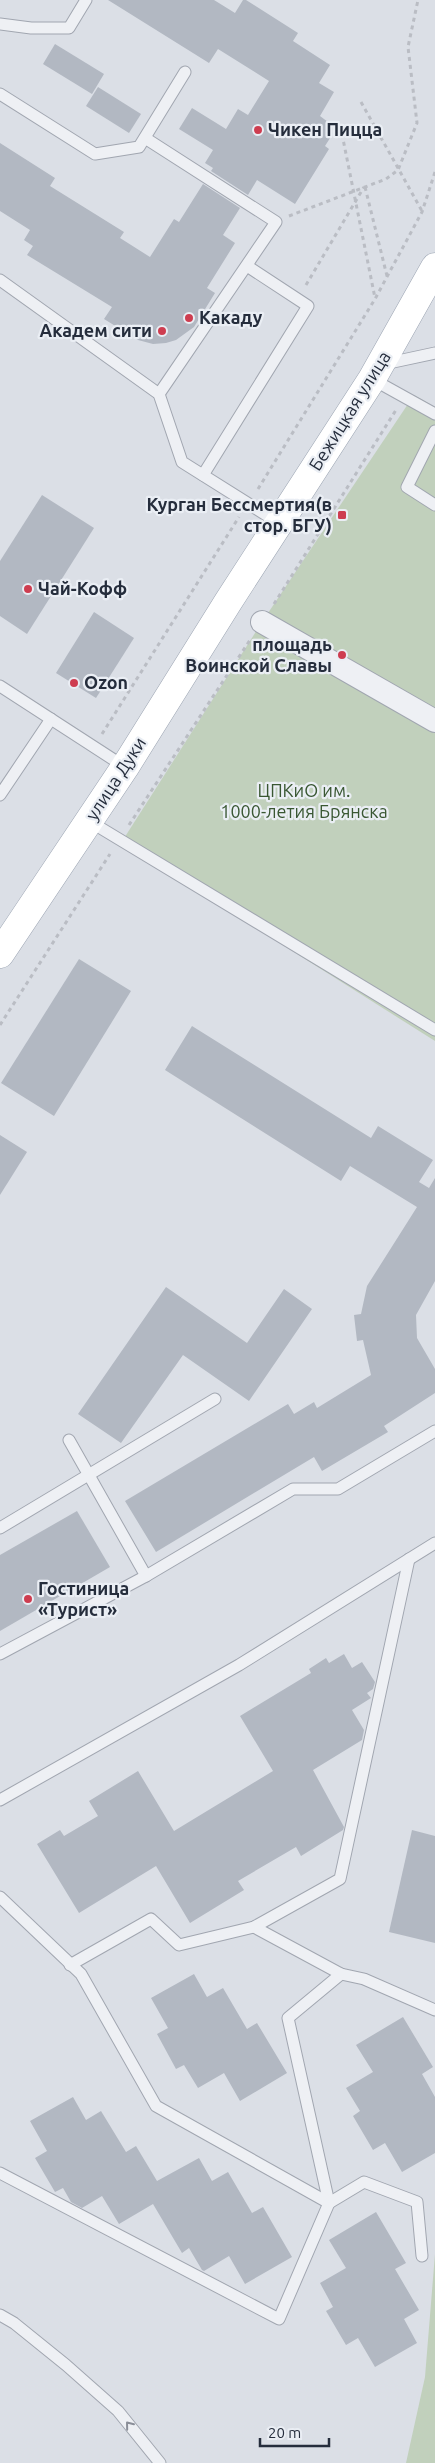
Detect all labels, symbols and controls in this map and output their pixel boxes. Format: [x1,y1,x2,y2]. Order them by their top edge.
place label: Чикен Пицца [268,119,382,139]
marker: Чикен Пицца [252,124,264,136]
place label: Какаду [199,307,263,327]
marker: Какаду [183,312,195,324]
place label: Академ сити [40,320,152,340]
marker: Академ сити [156,325,168,337]
street label: Бежицкая улица [304,347,394,474]
place label: Курган Бессмертия(в стор. БГУ) [146,494,332,536]
marker: Курган Бессмертия(в стор. БГУ) [336,509,348,521]
place label: Чай-Кофф [38,578,127,598]
marker: Чай-Кофф [22,583,34,595]
place label: площадь Воинской Славы [185,634,332,675]
marker: площадь Воинской Славы [336,649,348,661]
place label: Ozon [84,672,128,692]
marker: Ozon [68,677,80,689]
street label: улица Дуки [81,733,149,824]
park label: ЦПКиО им. 1000-летия Брянска [220,780,388,821]
place label: Гостиница «Турист» [38,1578,129,1619]
marker: Гостиница «Турист» [22,1593,34,1605]
scale bar [260,2416,329,2448]
one-way arrow [126,2422,134,2431]
text: 20 m [268,2424,301,2441]

